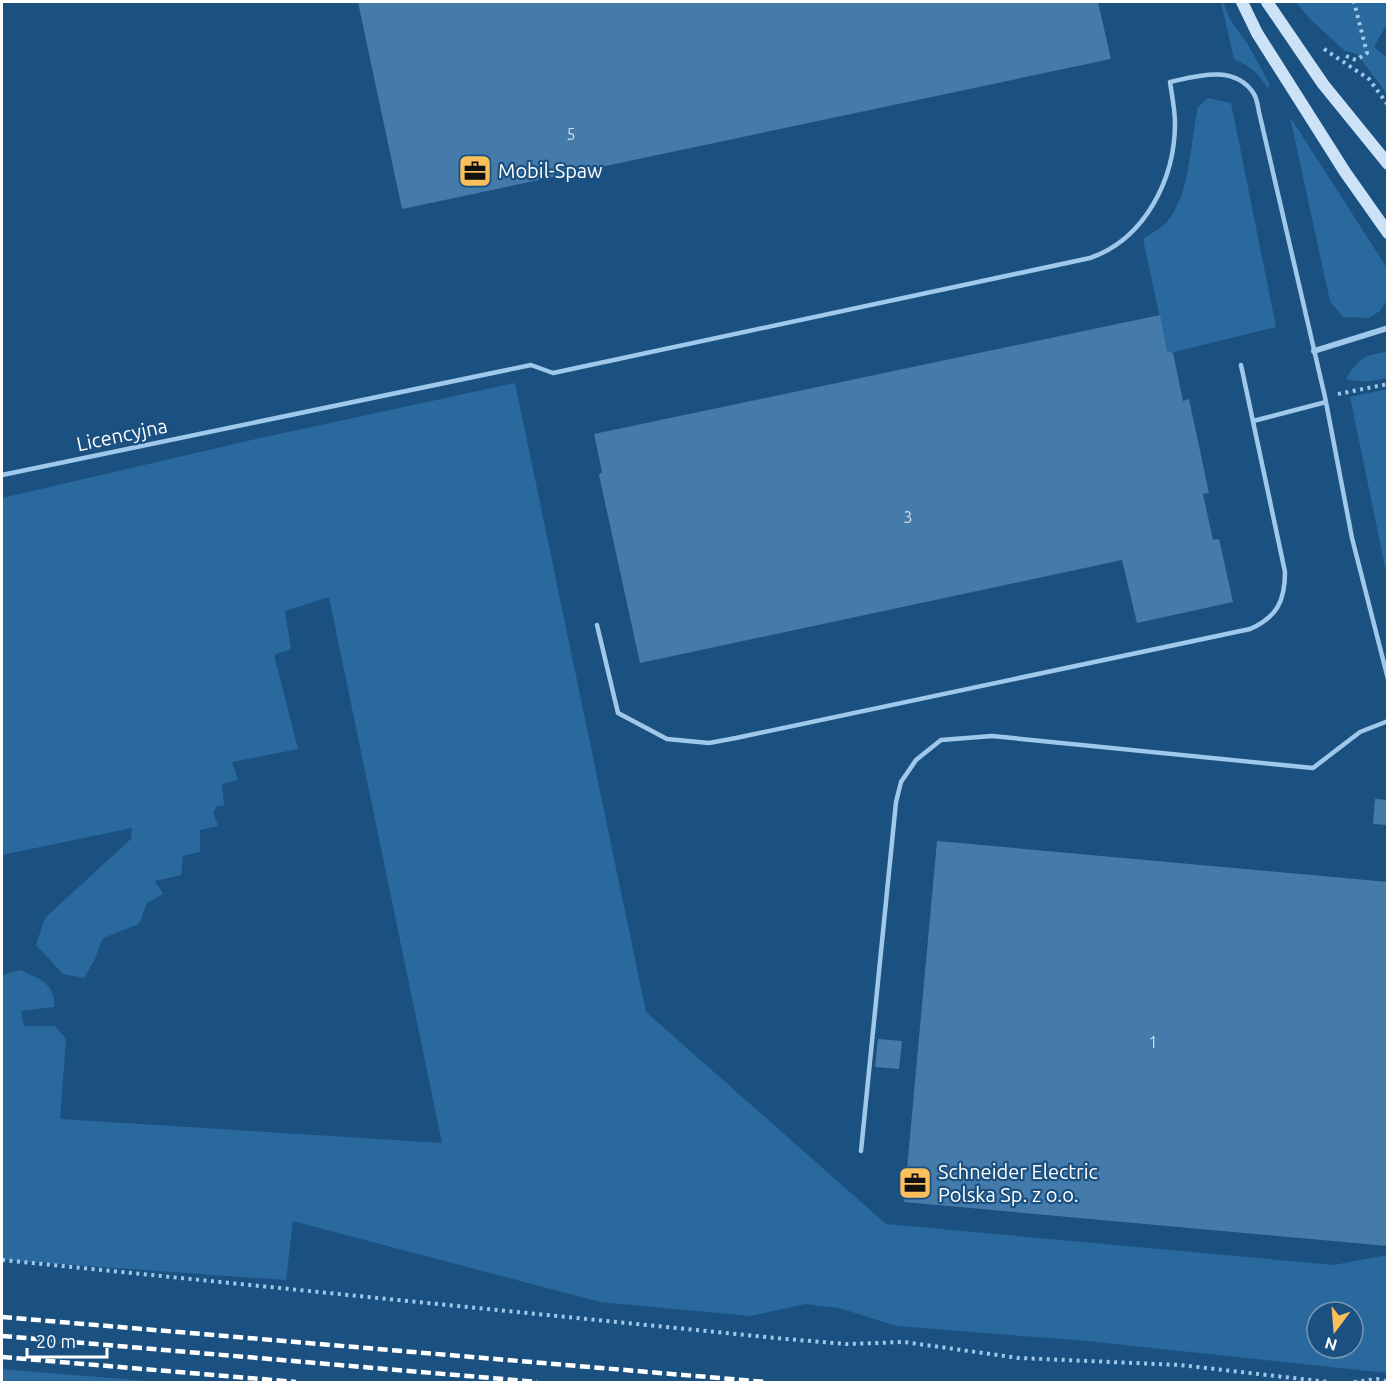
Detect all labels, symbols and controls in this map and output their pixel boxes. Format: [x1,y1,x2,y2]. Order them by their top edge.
house number: 5 [566,125,576,143]
office icon: Mobil-Spaw [457,153,493,189]
place label: Mobil-Spaw [498,159,603,182]
street label: Licencyjna [74,414,170,455]
house number: 3 [903,508,913,526]
house number: 1 [1148,1033,1158,1051]
place label: Schneider Electric Polska Sp. z o.o. [938,1160,1098,1206]
office icon: Schneider Electric Polska Sp. z o.o. [897,1165,933,1201]
north arrow [1305,1300,1365,1360]
scale bar [27,1321,106,1359]
text: 20 m [36,1331,76,1351]
text: N [1323,1334,1339,1355]

